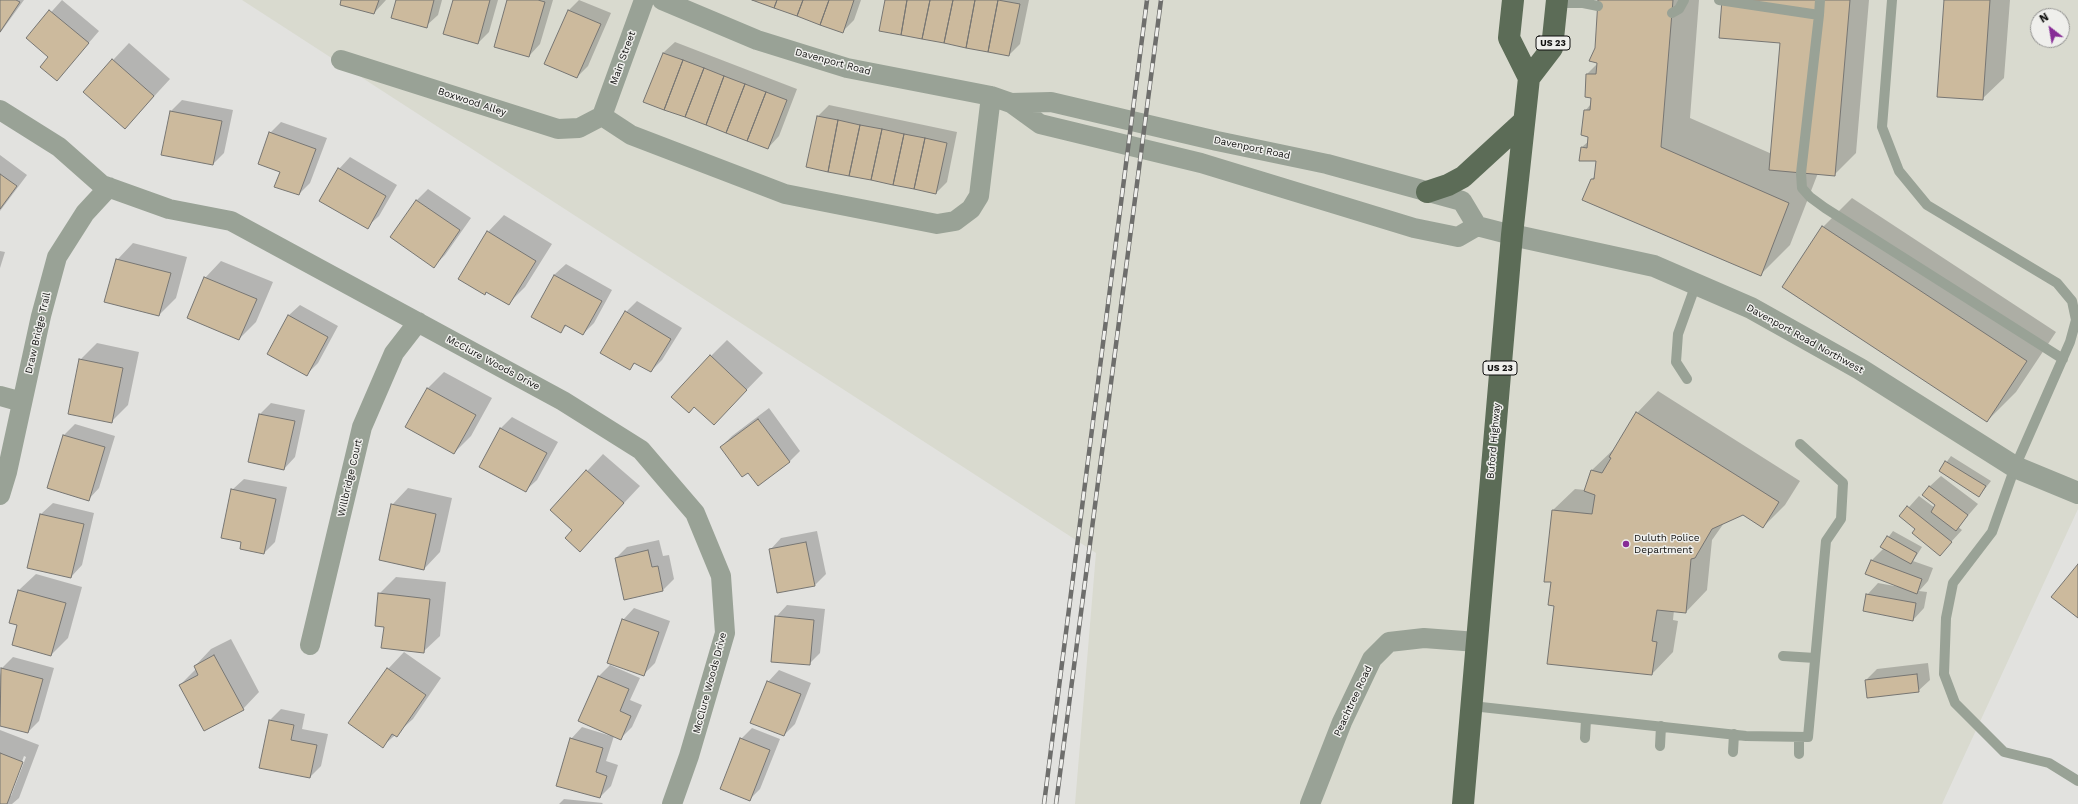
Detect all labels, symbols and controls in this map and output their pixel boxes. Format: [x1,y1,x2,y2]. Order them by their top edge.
north arrow [2030,8,2070,48]
text: N [2037,10,2051,26]
street label: Main Street [608,29,638,87]
road number: US 23 [1536,36,1570,50]
street label: Davenport Road [794,46,872,78]
street label: Boxwood Alley [436,85,508,119]
street label: Davenport Road [1213,134,1291,162]
street label: Draw Bridge Trail [23,291,53,375]
street label: Davenport Road Northwest [1744,302,1866,376]
street label: McClure Woods Drive [444,333,542,393]
road number: US 23 [1483,361,1517,375]
street label: Buford Highway [1485,402,1503,480]
street label: Willbridge Court [335,438,365,518]
place label: Duluth Police Department [1634,532,1699,556]
marker: Duluth Police Department [1621,539,1631,549]
street label: McClure Woods Drive [691,631,729,735]
street label: Peachtree Road [1331,664,1375,738]

